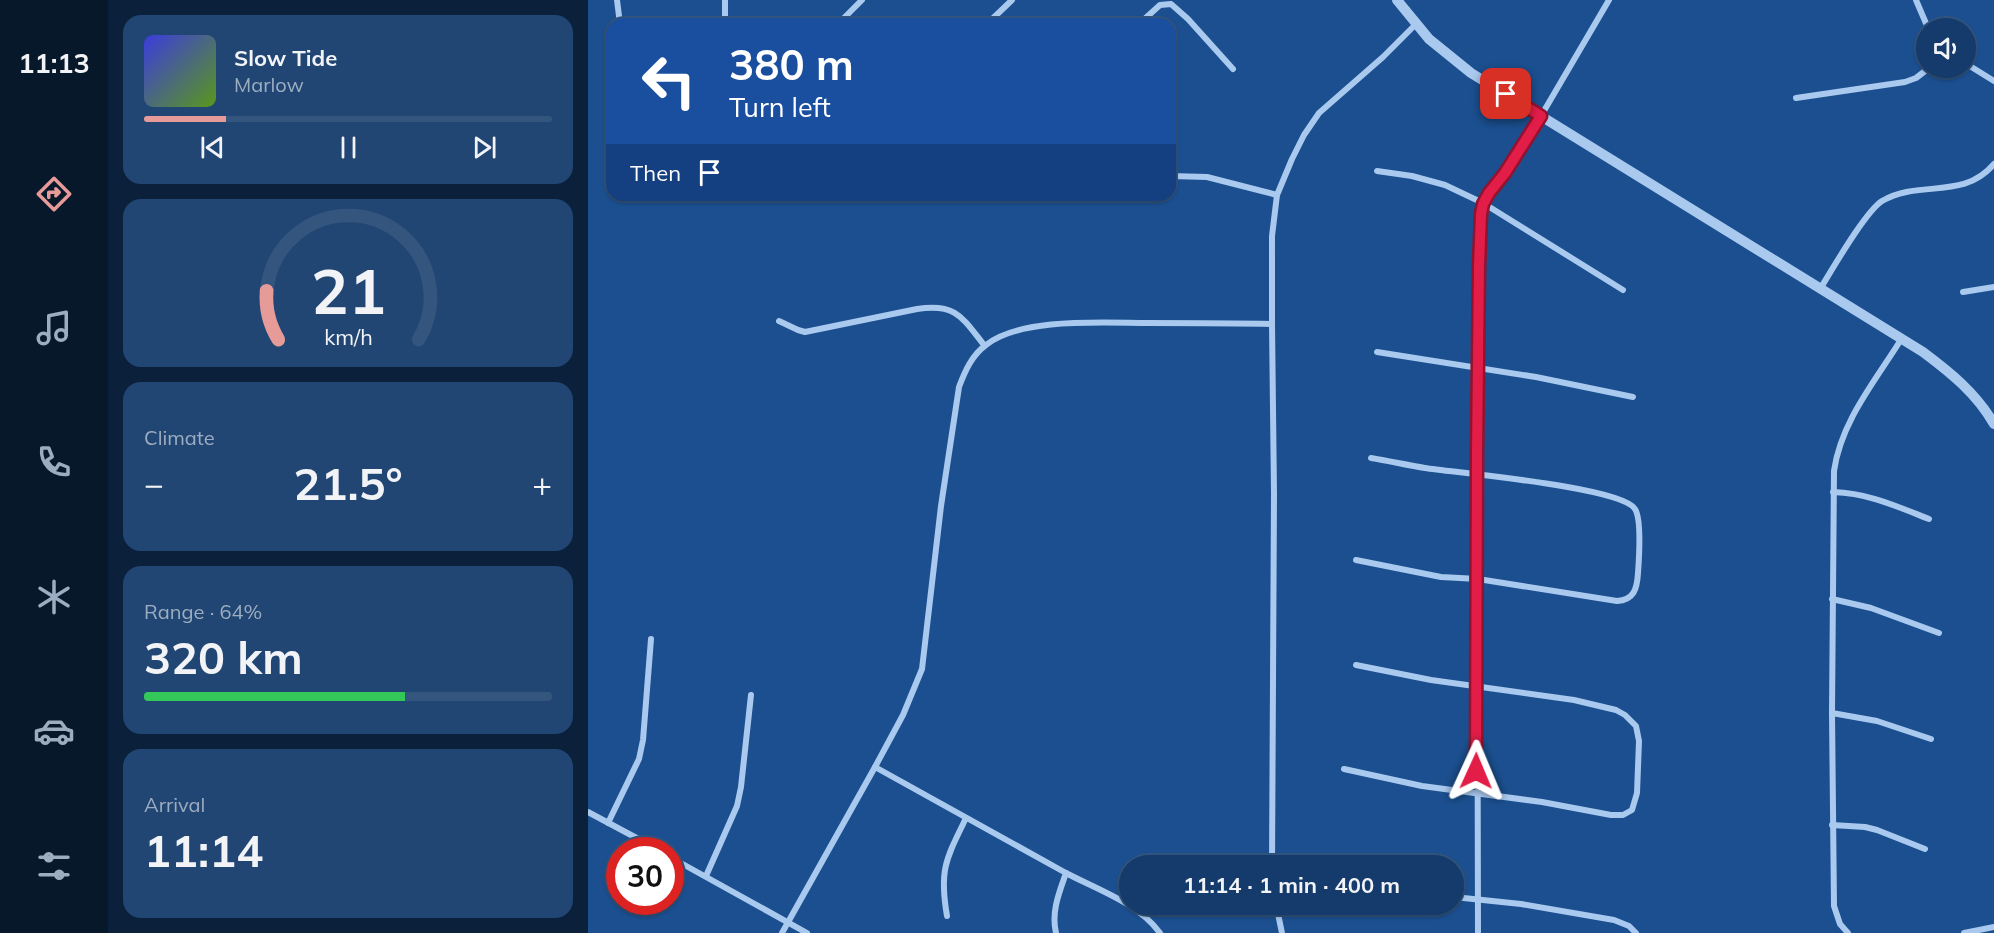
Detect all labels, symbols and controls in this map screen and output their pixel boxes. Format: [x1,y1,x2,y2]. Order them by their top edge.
map controls [1916,18,1976,78]
button: sound [1916,18,1976,78]
text: 380 m [729,38,854,91]
icon: left [630,42,708,120]
text: Slow Tide [234,44,337,72]
text: 11:13 [18,46,90,80]
pin [1480,68,1531,119]
text: Marlow [234,72,304,97]
icon: arrive [1489,77,1522,110]
text: Turn left [729,90,831,124]
icon: previous [196,131,229,164]
icon: pause [332,131,365,164]
icon: next [468,131,501,164]
icon: arrive [693,156,726,189]
text: Then [630,159,681,187]
icon: directions [33,173,75,215]
text: 21 [311,251,385,330]
icon: music [33,307,75,349]
text: km/h [324,323,372,350]
text: Climate [144,425,215,450]
icon: phone [33,441,75,483]
text: 21.5° [293,455,403,511]
text: − [144,463,164,504]
text: + [532,463,552,504]
icon: climate [33,576,75,618]
text: Range · 64% [144,599,262,624]
text: 320 km [144,629,303,685]
icon: car [33,710,75,752]
position arrow [1444,739,1508,803]
text: Arrival [144,792,205,817]
text: 11:14 [144,822,263,878]
speed limit sign: 30 [606,837,684,915]
icon: filters [33,845,75,887]
text: 11:14 · 1 min · 400 m [1183,871,1400,899]

